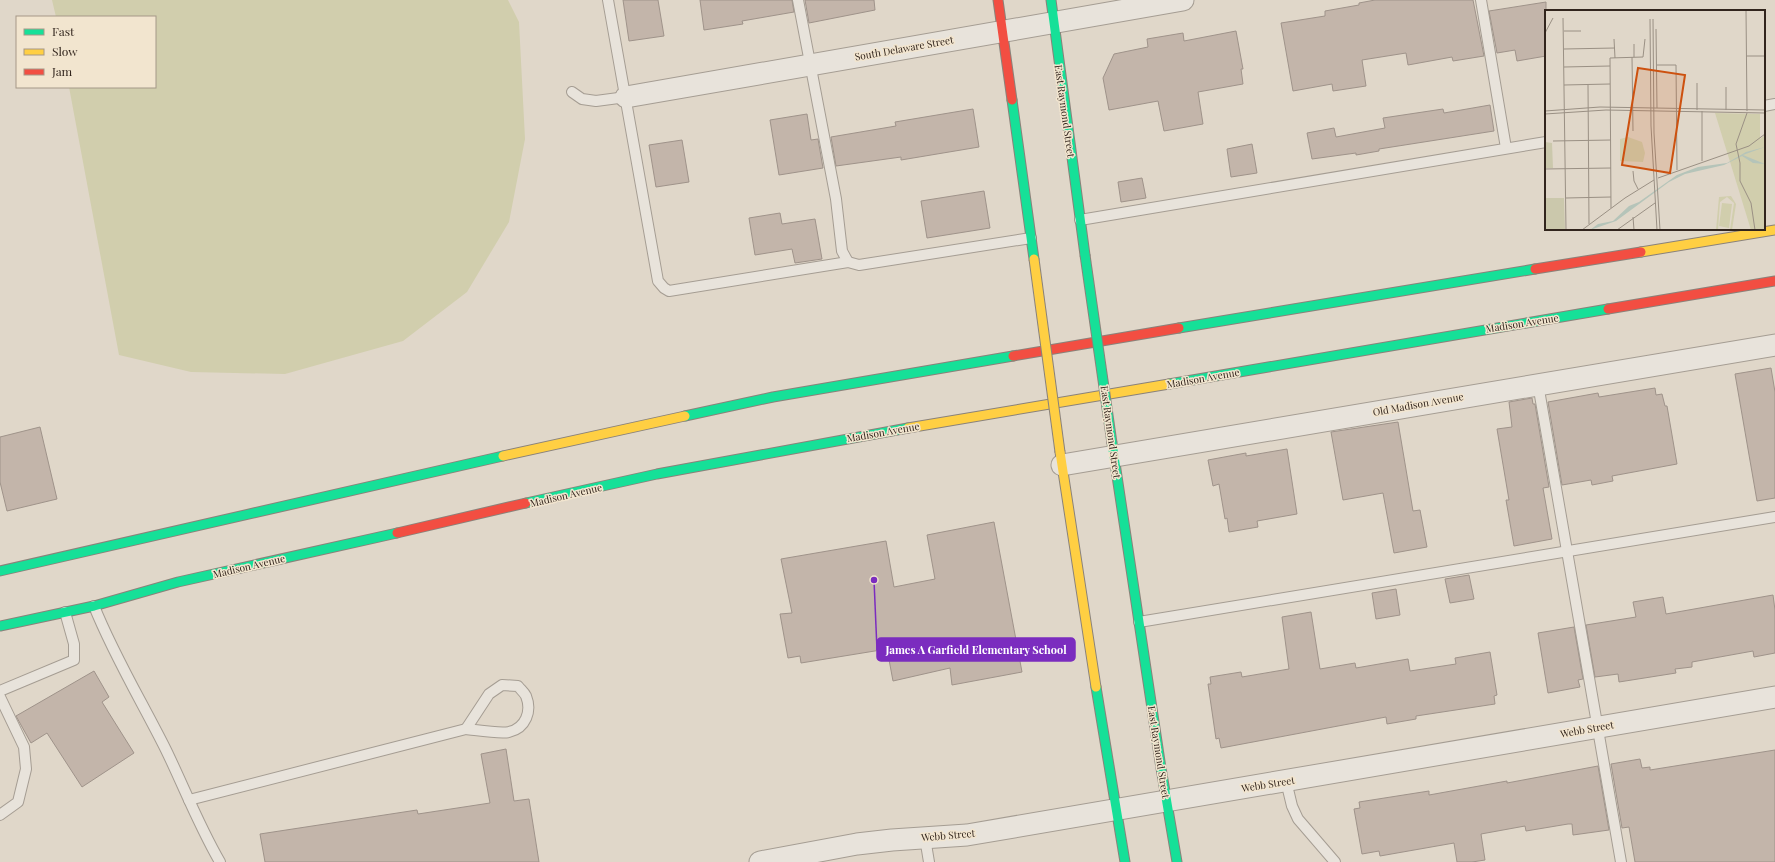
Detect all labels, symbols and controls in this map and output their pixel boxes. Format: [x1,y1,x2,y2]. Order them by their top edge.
inset map [1545,10,1765,230]
legend [16,16,156,88]
text: Fast [52,23,75,39]
street label: South Delaware Street [854,32,955,64]
text: Slow [52,43,78,59]
text: Jam [51,63,73,79]
street label: East Raymond Street [1052,64,1078,159]
street label: Madison Avenue [1485,310,1559,336]
street label: Madison Avenue [1166,365,1240,391]
street label: East Raymond Street [1098,385,1124,480]
street label: Old Madison Avenue [1372,389,1464,419]
street label: Madison Avenue [846,419,920,445]
street label: Madison Avenue [529,480,603,510]
street label: Madison Avenue [212,551,286,581]
callout: James A Garfield Elementary School [877,638,1075,661]
text: James A Garfield Elementary School [884,642,1067,657]
street label: East Raymond Street [1145,705,1173,800]
street label: Webb Street [1558,717,1615,741]
street label: Webb Street [1239,773,1296,795]
street label: Webb Street [919,826,976,844]

